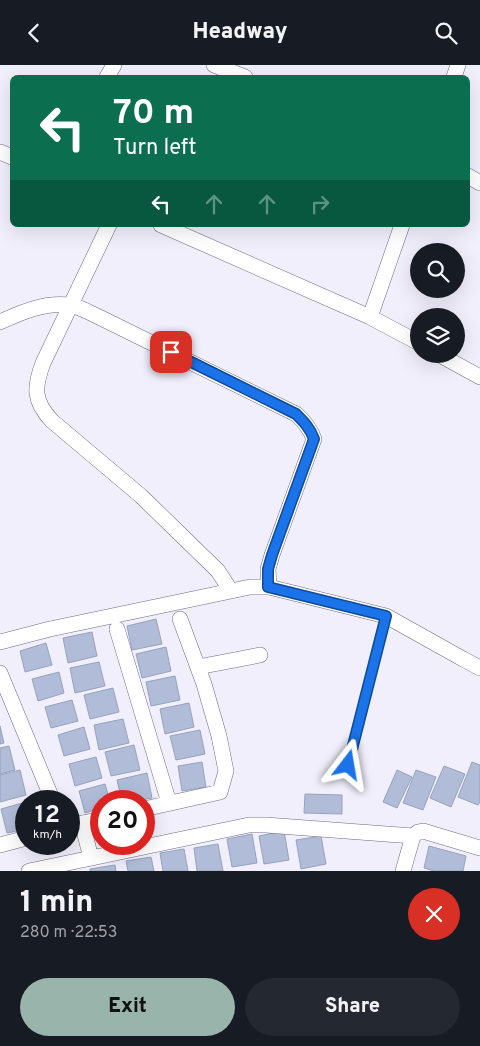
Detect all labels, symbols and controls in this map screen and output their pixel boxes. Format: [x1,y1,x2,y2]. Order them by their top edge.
icon: back [20,19,48,47]
text: Headway [192,19,288,46]
icon: search [432,19,460,47]
text: 70 m [113,92,194,136]
icon: left [30,95,95,160]
text: Turn left [113,135,196,162]
icon: left [147,190,175,218]
icon: ahead [200,190,228,218]
icon: ahead [253,190,281,218]
icon: right [306,190,334,218]
map controls [410,243,465,363]
button: search [410,243,465,298]
button: layers [410,308,465,363]
pin [150,331,192,373]
icon: arrive [157,338,185,366]
position arrow [321,738,373,790]
speed limit sign: 20 [90,790,155,855]
text: 12 [35,800,60,832]
text: km/h [33,827,62,843]
text: 1 min [20,885,93,922]
button: close [408,888,460,940]
text: 280 m · 22:53 [20,923,117,943]
button: Exit [20,978,235,1036]
button: Share [245,978,460,1036]

